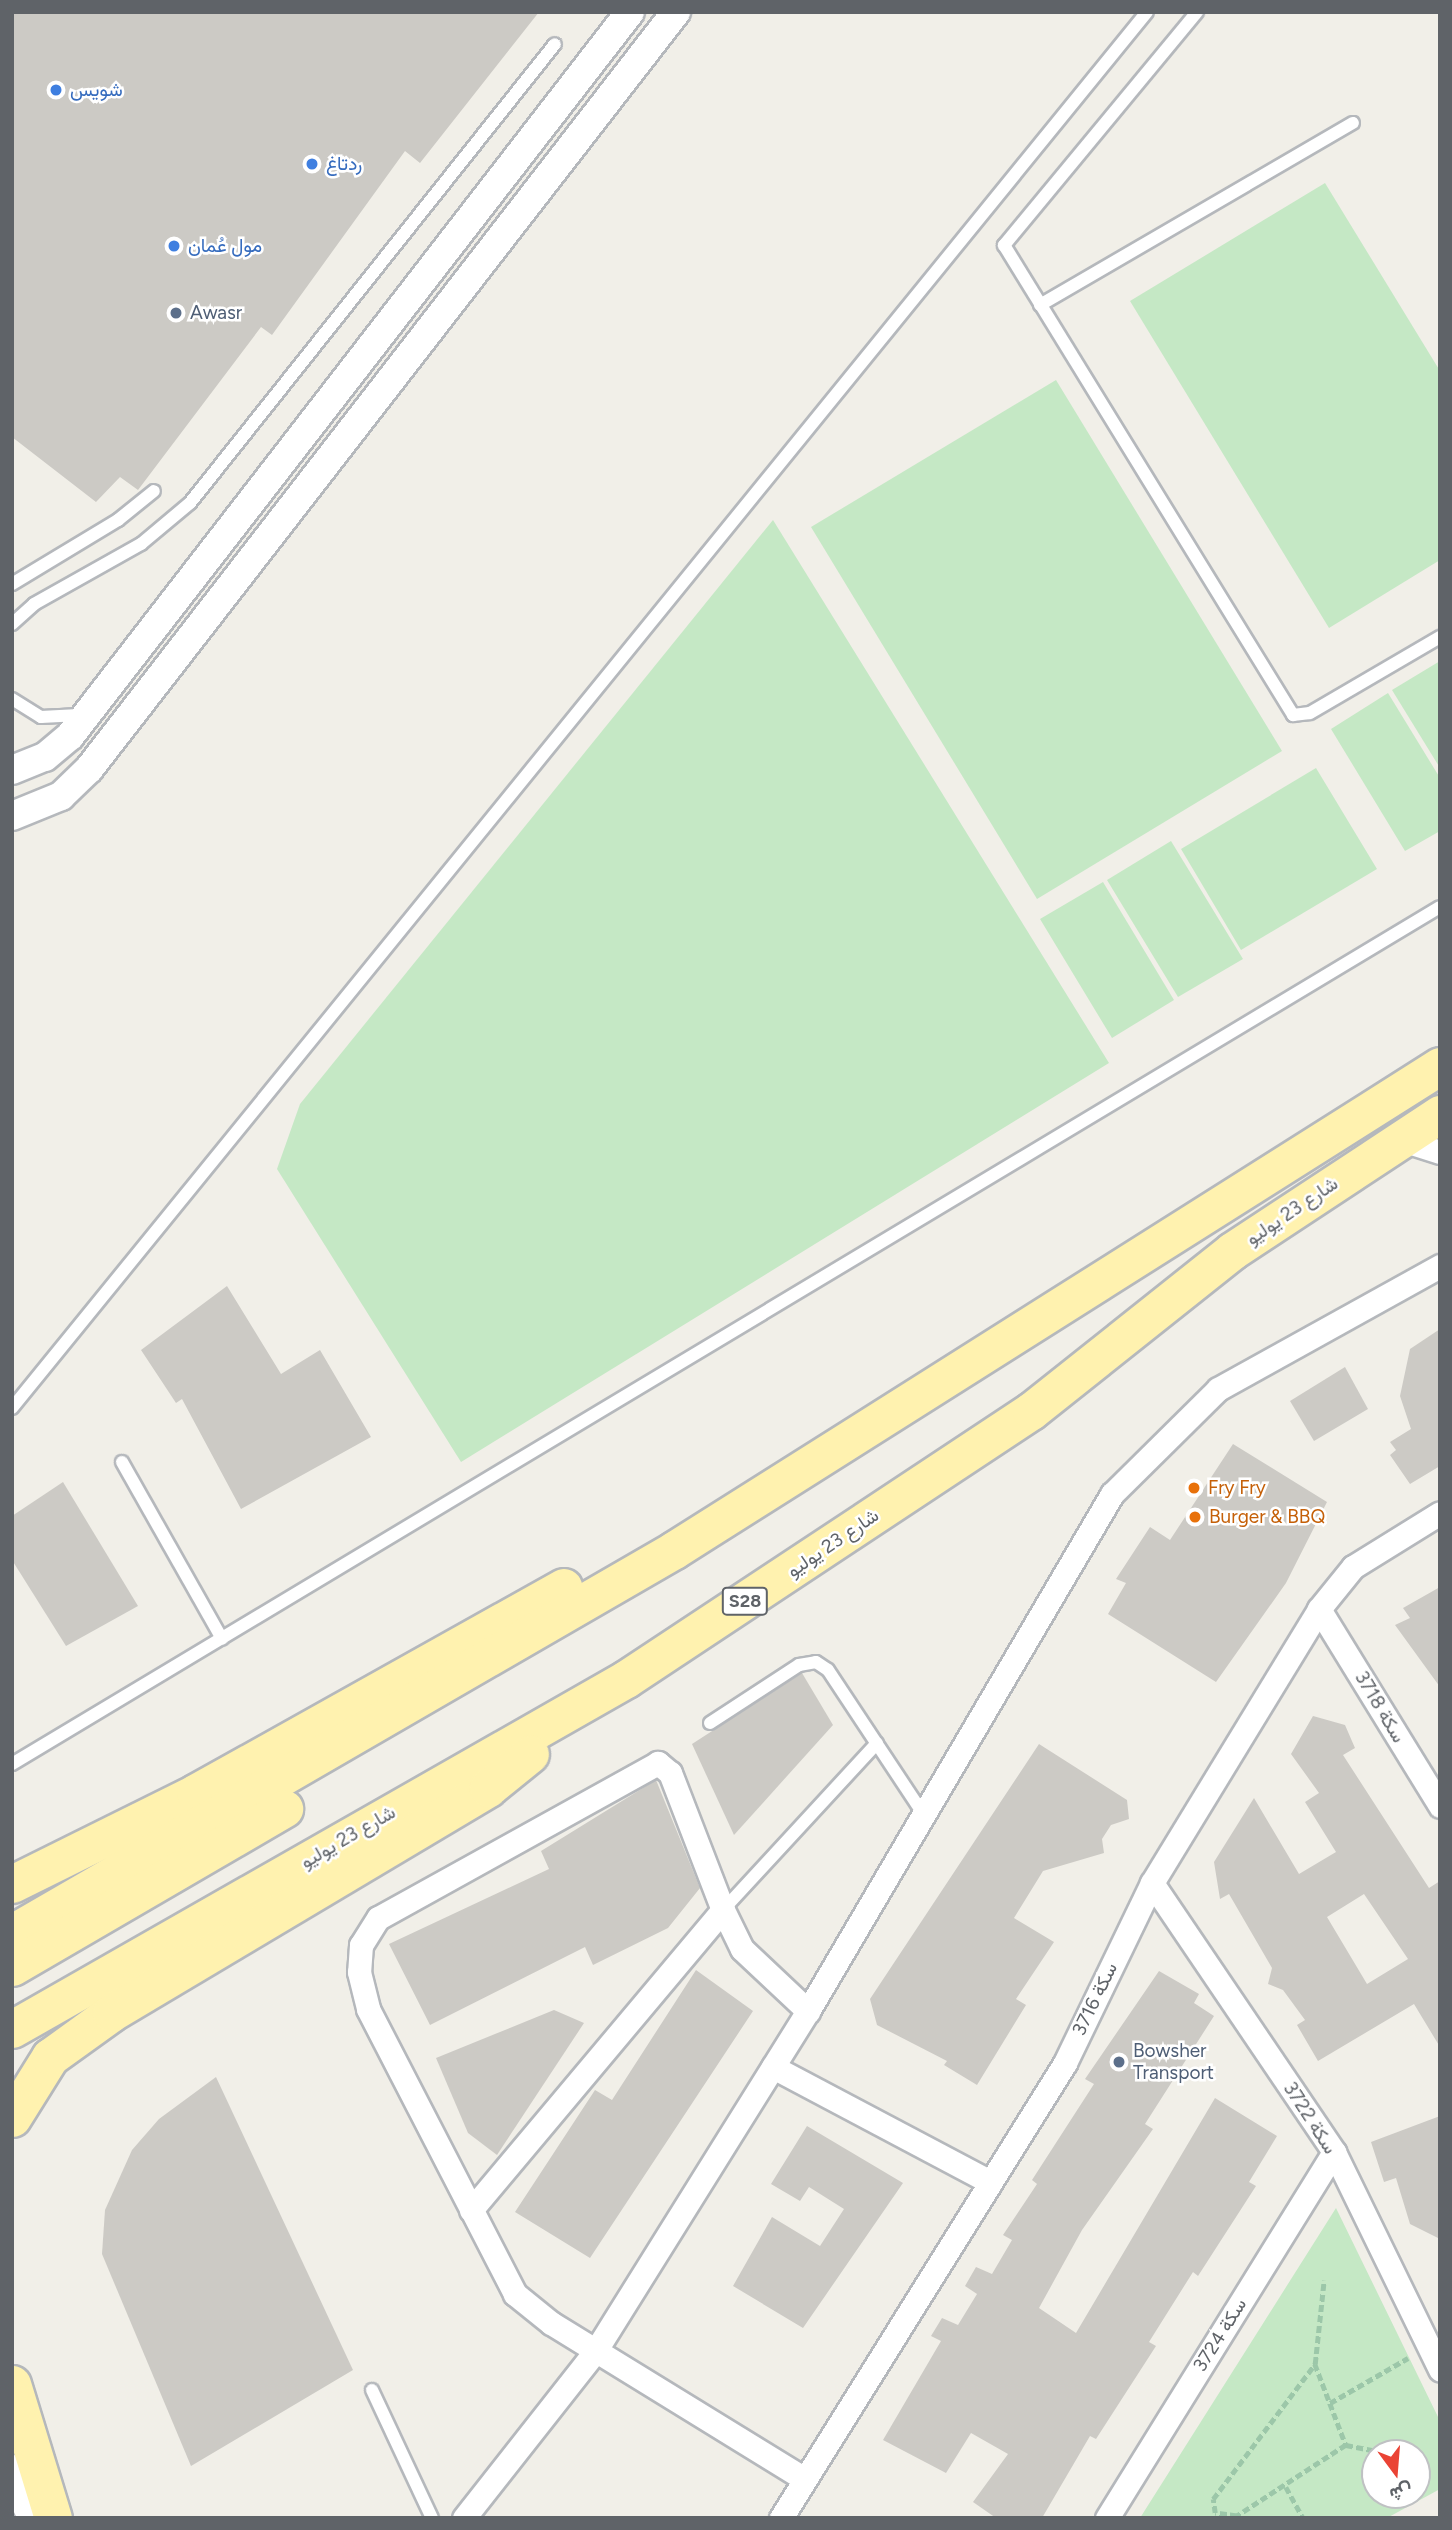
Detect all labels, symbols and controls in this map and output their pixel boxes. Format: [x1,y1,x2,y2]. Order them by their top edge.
place label: شويس [70,79,123,101]
marker: شويس [48,82,64,98]
place label: ردتاغ [326,153,362,175]
marker: ردتاغ [304,156,320,172]
place label: مول عُمان [188,235,262,257]
marker: مول عُمان [166,238,182,254]
place label: Awasr [190,302,242,324]
marker: Awasr [168,305,184,321]
street label: شارع 23 يوليو [1242,1172,1342,1250]
place label: Fry Fry [1208,1477,1266,1499]
marker: Fry Fry [1186,1480,1202,1496]
street label: شارع 23 يوليو [783,1504,883,1582]
place label: Burger & BBQ [1209,1506,1325,1528]
marker: Burger & BBQ [1187,1509,1203,1525]
road number: S28 [720,1586,770,1616]
street label: سكة 3718 [1350,1667,1410,1747]
street label: شارع 23 يوليو [296,1801,400,1873]
street label: سكة 3716 [1068,1959,1122,2039]
place label: Bowsher Transport [1133,2040,1214,2084]
marker: Bowsher Transport [1111,2054,1127,2070]
street label: سكة 3722 [1278,2078,1342,2158]
street label: سكة 3724 [1189,2294,1251,2376]
north arrow [1361,2439,1431,2509]
text: ش [1387,2479,1416,2507]

